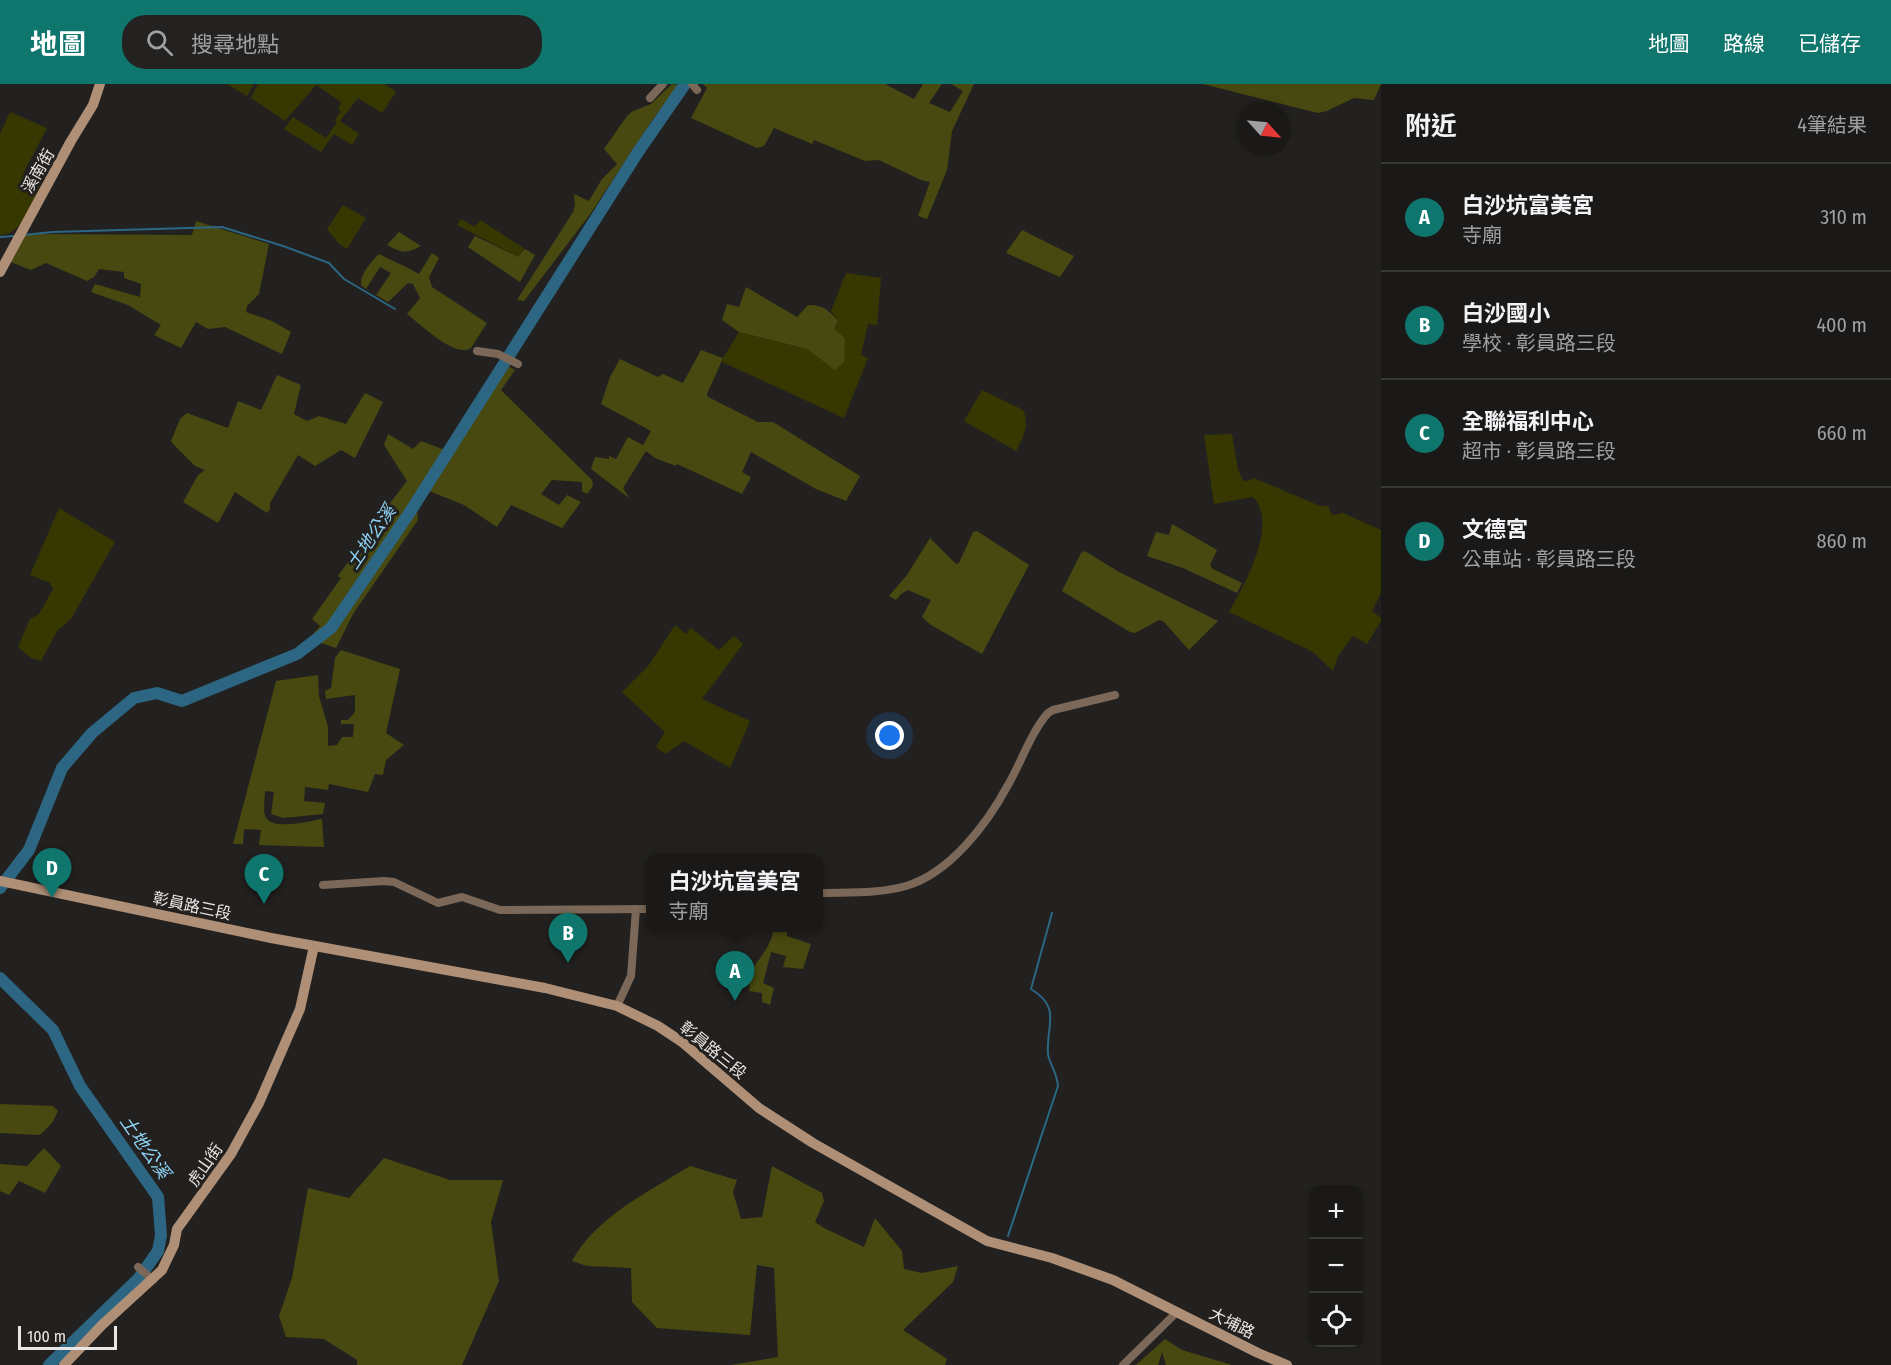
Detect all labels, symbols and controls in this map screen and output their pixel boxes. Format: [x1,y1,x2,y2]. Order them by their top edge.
search box [122,15,542,69]
icon: search [143,26,176,59]
text: 地圖 [30,28,86,61]
text: 搜尋地點 [191,31,279,58]
text: 地圖 [1648,31,1690,57]
text: 路線 [1723,31,1765,57]
text: 已儲存 [1798,31,1861,57]
north arrow [1237,102,1291,156]
text: 附近 [1405,111,1457,142]
text: 4筆結果 [1797,113,1867,137]
street label: 溪南街 [18,145,58,197]
text: 白沙坑富美宮 [1462,192,1594,219]
text: A [1419,205,1430,229]
text: 310 m [1820,205,1867,229]
text: 寺廟 [1462,223,1502,247]
text: 白沙國小 [1462,300,1550,327]
text: B [1419,313,1430,337]
text: 400 m [1816,313,1867,337]
text: 學校 · 彰員路三段 [1462,331,1616,355]
text: 全聯福利中心 [1462,408,1594,435]
text: C [1419,421,1430,445]
text: 660 m [1817,421,1867,445]
text: 超市 · 彰員路三段 [1462,439,1616,463]
water label: 土地公溪 [342,499,402,573]
text: 文德宮 [1462,516,1528,543]
text: D [1419,529,1430,553]
text: 860 m [1817,529,1867,553]
text: 公車站 · 彰員路三段 [1462,547,1636,571]
your location [875,721,904,750]
pin: D [32,848,72,898]
pin: C [244,854,284,904]
popup [646,854,823,932]
text: 白沙坑富美宮 [668,868,801,895]
street label: 彰員路三段 [151,888,233,924]
text: 寺廟 [668,899,708,923]
pin: B [548,914,588,963]
pin: A [716,952,754,1001]
street label: 彰員路三段 [676,1017,750,1083]
water label: 土地公溪 [115,1111,176,1185]
street label: 虎山街 [183,1140,227,1190]
map controls [1309,1185,1363,1347]
button: + [1309,1185,1363,1239]
button: − [1309,1239,1363,1293]
button: locate [1309,1293,1363,1347]
street label: 大埔路 [1206,1304,1258,1342]
scale bar [18,1323,117,1350]
text: 100 m [27,1327,66,1346]

